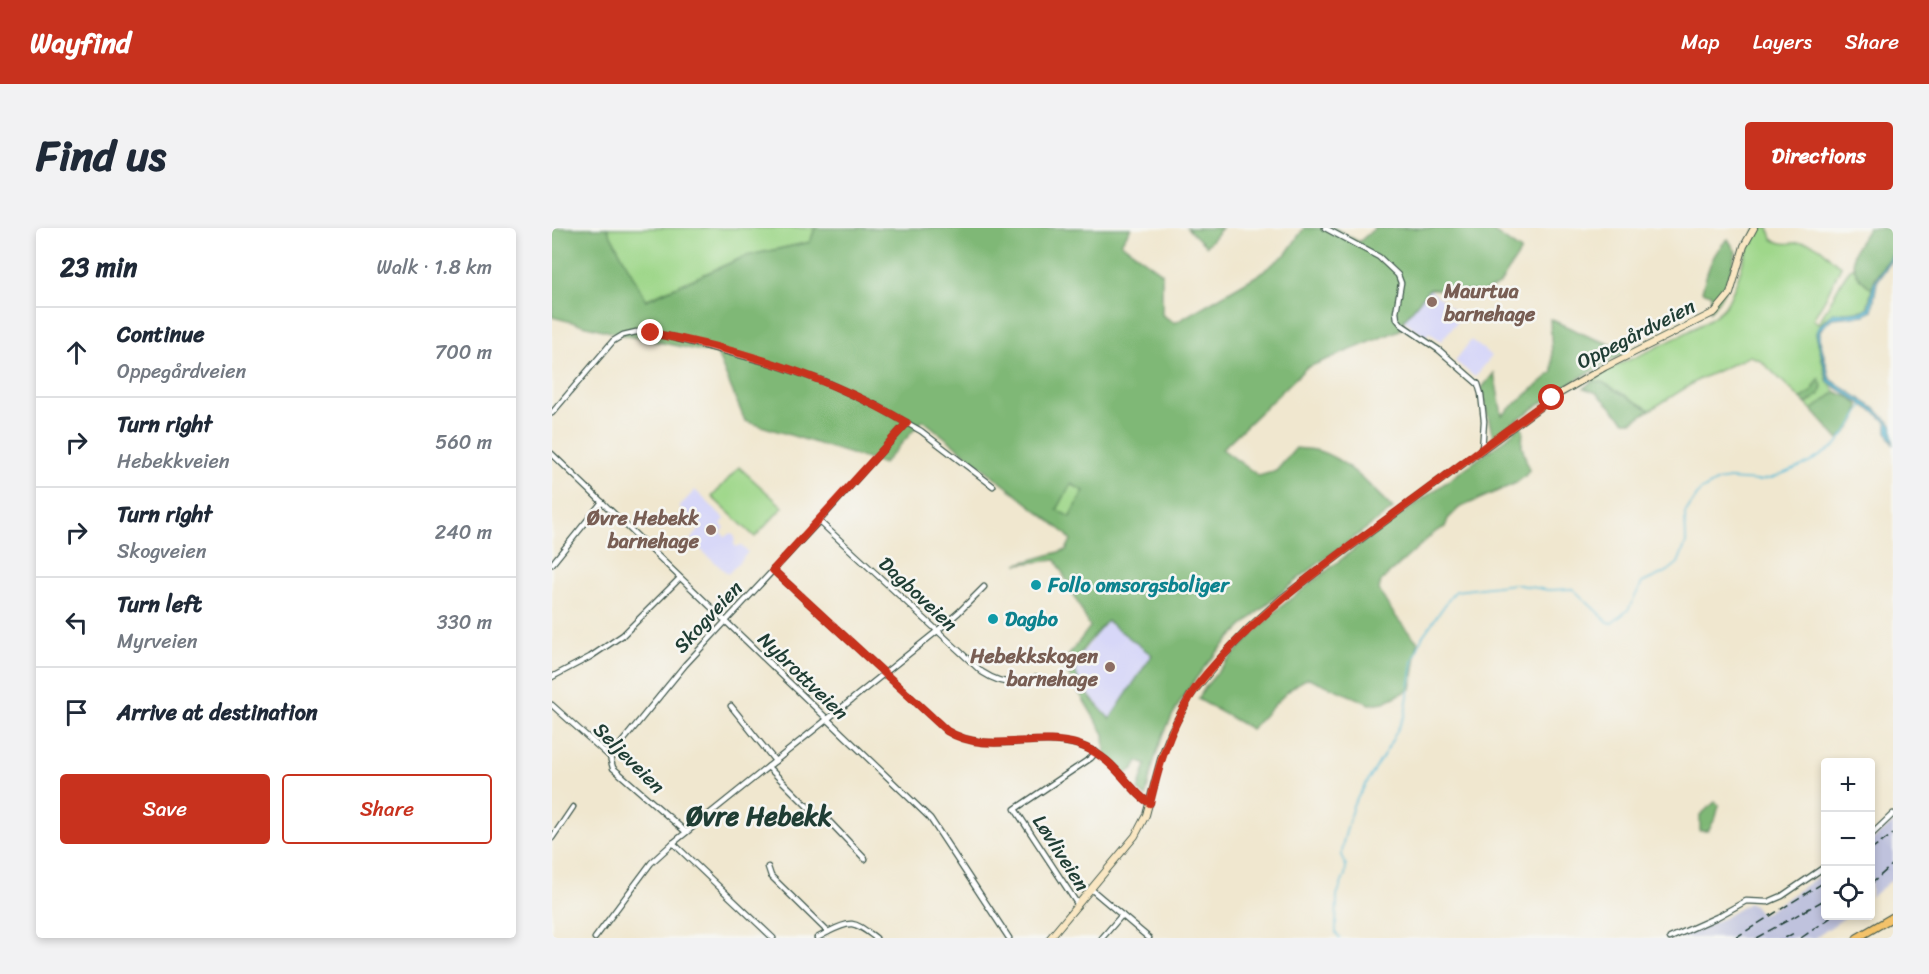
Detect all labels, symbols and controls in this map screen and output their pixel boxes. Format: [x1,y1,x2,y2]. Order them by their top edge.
text: Wayfind [30,18,131,67]
text: Map [1681,23,1720,61]
text: Layers [1753,23,1812,61]
text: Share [1845,23,1899,61]
text: Find us [36,119,166,193]
button: Directions [1745,122,1893,190]
text: 23 min [60,244,137,290]
text: Walk · 1.8 km [377,250,492,285]
place label: Maurtua barnehage [1443,274,1536,332]
street label: Oppegårdveien [1570,289,1702,379]
marker: Maurtua barnehage [1425,295,1439,309]
text: Continue [117,315,205,354]
route end [637,319,663,345]
text: 700 m [435,335,492,370]
icon: ahead [60,336,93,369]
text: Oppegårdveien [117,354,246,389]
route start [1538,384,1564,410]
text: Turn right [117,405,212,444]
text: 560 m [435,425,492,460]
icon: right [60,426,93,459]
text: Hebekkveien [117,444,229,479]
text: Turn right [117,495,212,534]
place label: Øvre Hebekk barnehage [587,501,700,559]
text: 240 m [435,515,492,550]
icon: right [60,516,93,549]
marker: Øvre Hebekk barnehage [704,523,718,537]
text: Skogveien [117,534,207,569]
street label: Dagboveien [870,548,966,641]
place label: Follo omsorgsboliger [1047,568,1230,603]
street label: Skogveien [665,572,751,662]
marker: Follo omsorgsboliger [1029,578,1043,592]
text: Turn left [117,585,202,624]
place label: Dagbo [1005,602,1059,637]
text: 330 m [437,605,492,640]
icon: left [60,606,93,639]
marker: Dagbo [986,612,1000,626]
street label: Nybrottveien [749,623,857,729]
text: Myrveien [117,624,197,659]
place label: Hebekkskogen barnehage [969,639,1099,697]
marker: Hebekkskogen barnehage [1103,660,1117,674]
text: Arrive at destination [117,693,318,732]
icon: arrive [60,696,93,729]
street label: Seljeveien [585,714,674,803]
map controls [1821,758,1875,920]
button: + [1821,758,1875,812]
button: Save [60,774,270,844]
button: Share [282,774,492,844]
district label: Øvre Hebekk [686,793,832,839]
street label: Løvliveien [1023,807,1099,899]
button: − [1821,812,1875,866]
button: locate [1821,866,1875,920]

